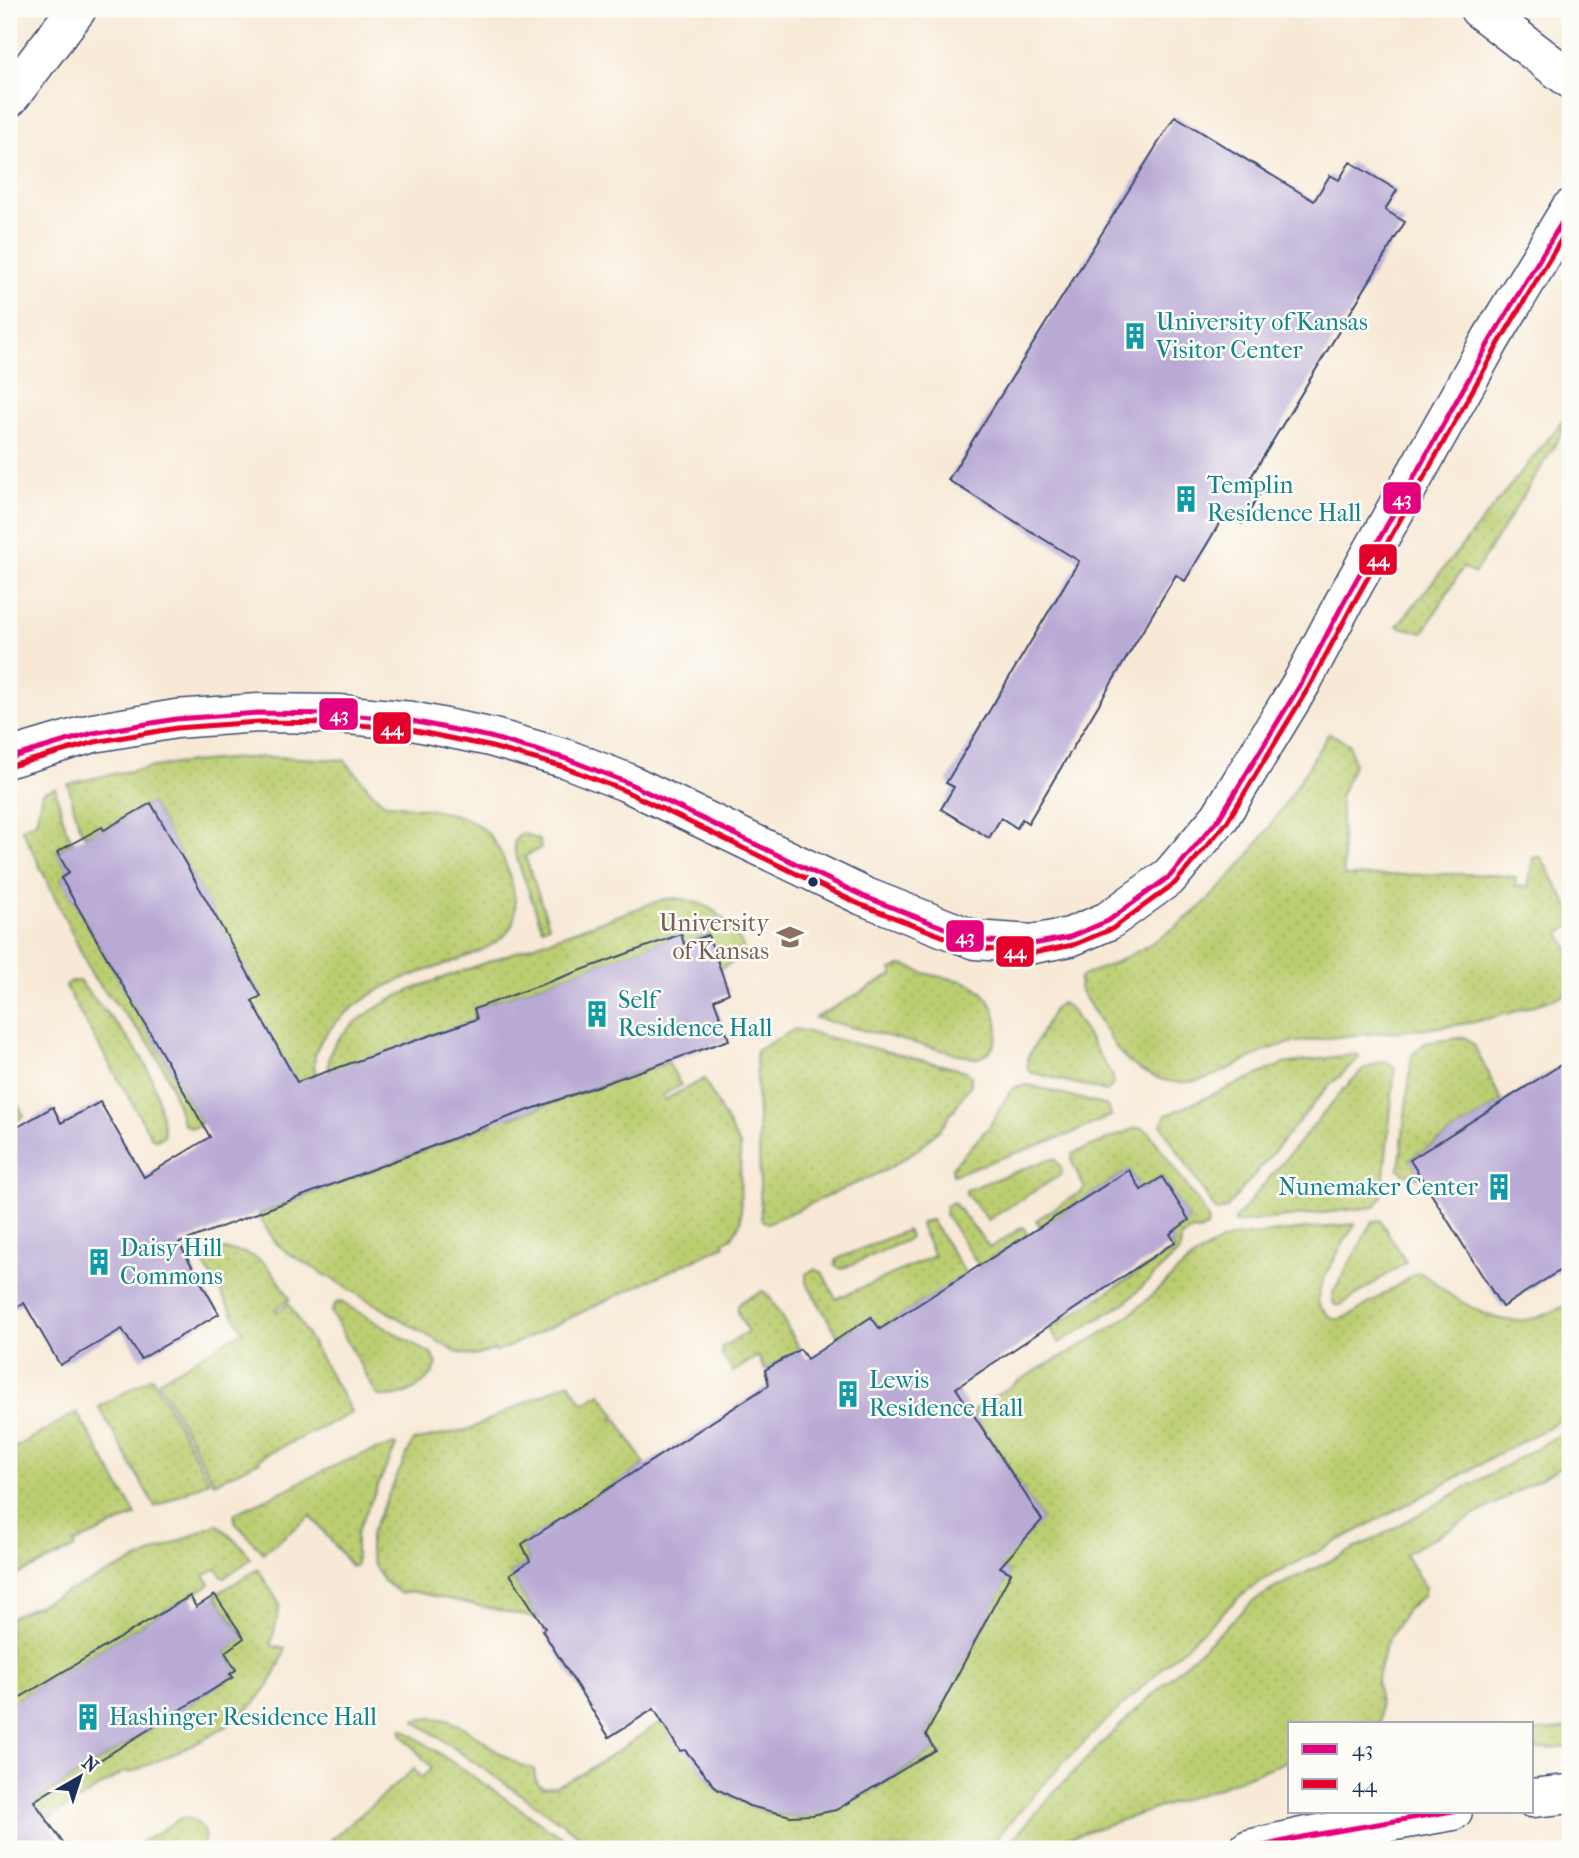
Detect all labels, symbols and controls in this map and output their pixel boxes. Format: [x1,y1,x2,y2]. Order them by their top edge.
place label: University of Kansas Visitor Center [1155,308,1368,364]
building icon: University of Kansas Visitor Center [1120,321,1150,351]
place label: Templin Residence Hall [1207,471,1362,527]
line badge: 43 [1382,481,1422,515]
building icon: Templin Residence Hall [1171,484,1201,514]
text: 43 [1391,488,1412,510]
line badge: 44 [1358,543,1398,576]
text: 44 [1366,549,1390,571]
line badge: 43 [318,697,359,731]
text: 43 [328,704,349,726]
line badge: 44 [372,711,412,745]
text: 44 [380,718,404,740]
unlabelled marker [806,875,820,889]
place label: University of Kansas [659,909,770,965]
line badge: 43 [945,919,985,953]
school or university icon: University of Kansas [775,922,805,952]
text: 43 [954,926,975,948]
line badge: 44 [995,935,1035,968]
text: 44 [1003,941,1027,963]
place label: Self Residence Hall [618,986,773,1042]
building icon: Self Residence Hall [582,999,612,1029]
building icon: Nunemaker Center [1484,1172,1514,1202]
place label: Nunemaker Center [1278,1173,1479,1201]
place label: Daisy Hill Commons [120,1234,223,1290]
building icon: Daisy Hill Commons [84,1247,114,1277]
place label: Lewis Residence Hall [869,1366,1024,1422]
building icon: Lewis Residence Hall [833,1379,863,1409]
building icon: Hashinger Residence Hall [73,1702,103,1732]
place label: Hashinger Residence Hall [109,1703,377,1731]
legend [1288,1722,1534,1812]
text: 43 [1352,1737,1373,1761]
north arrow [46,1742,116,1812]
text: N [78,1751,103,1778]
text: 44 [1352,1773,1378,1797]

